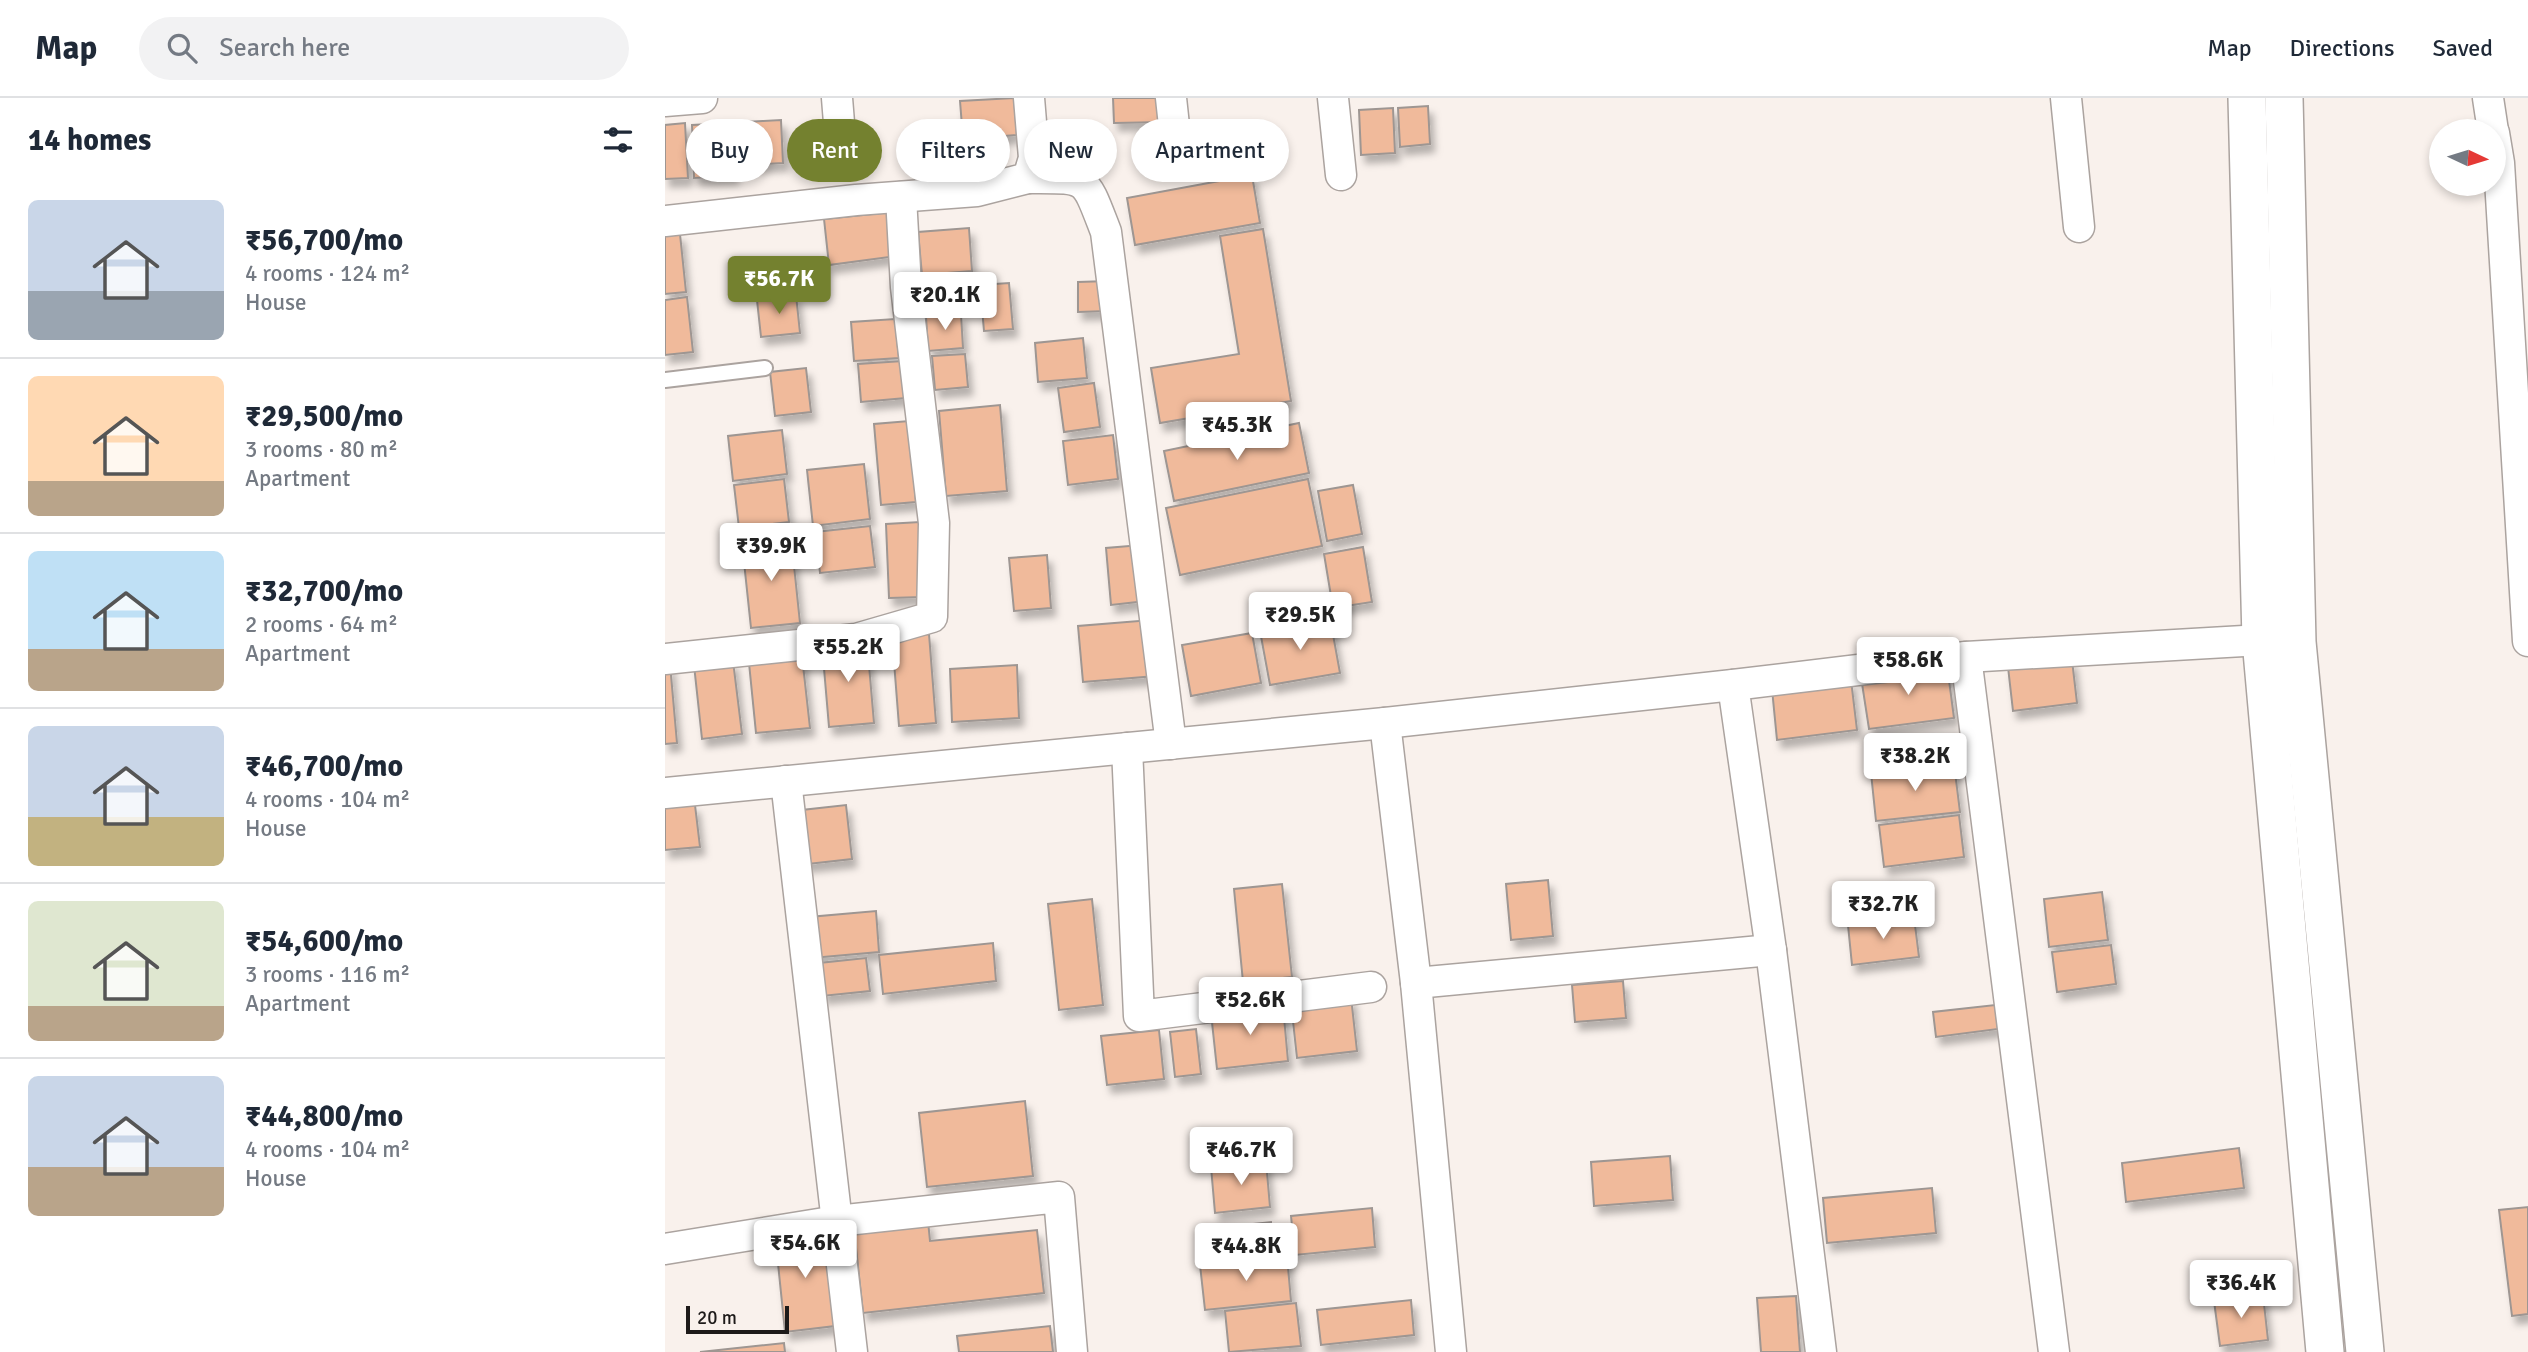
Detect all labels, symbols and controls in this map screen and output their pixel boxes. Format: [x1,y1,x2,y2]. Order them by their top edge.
search box [139,17,629,80]
text: Map [35,28,97,69]
icon: search [163,29,201,67]
text: Search here [219,32,350,64]
text: Map [2207,33,2252,63]
text: Directions [2290,33,2395,63]
text: Saved [2433,33,2493,63]
chip: Buy [686,119,773,182]
chip: Rent [787,119,882,182]
chip: Filters [896,119,1010,182]
chip: New [1024,119,1117,182]
chip: Apartment [1131,119,1289,182]
north arrow [2429,119,2506,196]
map controls [2429,119,2506,196]
icon: filters [599,121,637,159]
text: 14 homes [28,122,151,159]
text: ₹56,700/mo [245,222,403,259]
icon: home [84,228,168,312]
pin: ₹56.7K [722,256,836,316]
text: 4 rooms · 124 m² [245,259,410,288]
text: ₹56.7K [744,264,814,293]
pin: ₹20.1K [888,272,1002,332]
text: ₹20.1K [910,280,980,309]
text: House [245,288,307,317]
text: ₹29,500/mo [245,398,403,435]
pin: ₹45.3K [1180,402,1294,462]
icon: home [84,404,168,488]
text: ₹45.3K [1202,410,1272,439]
text: 3 rooms · 80 m² [245,435,398,464]
text: Apartment [245,464,350,493]
pin: ₹39.9K [714,524,828,583]
text: ₹39.9K [736,531,806,560]
text: ₹32,700/mo [245,573,403,610]
icon: home [84,579,168,663]
pin: ₹29.5K [1243,592,1357,652]
text: ₹29.5K [1265,600,1335,629]
text: 2 rooms · 64 m² [245,610,398,639]
pin: ₹55.2K [791,624,905,684]
text: ₹55.2K [813,632,883,661]
pin: ₹58.6K [1851,638,1965,697]
text: Apartment [245,639,350,668]
text: ₹58.6K [1873,645,1943,674]
pin: ₹38.2K [1858,734,1972,793]
text: ₹38.2K [1880,741,1950,770]
text: ₹46,700/mo [245,748,403,785]
icon: home [84,754,168,838]
text: 4 rooms · 104 m² [245,785,410,814]
text: House [245,814,307,843]
pin: ₹32.7K [1826,882,1940,941]
text: ₹32.7K [1848,889,1918,918]
text: ₹54,600/mo [245,923,403,960]
icon: home [84,929,168,1013]
text: 3 rooms · 116 m² [245,960,410,989]
pin: ₹52.6K [1193,978,1307,1037]
text: ₹52.6K [1215,985,1285,1014]
text: Apartment [245,989,350,1018]
text: ₹44,800/mo [245,1098,403,1135]
icon: home [84,1104,168,1188]
pin: ₹46.7K [1184,1128,1298,1187]
text: 4 rooms · 104 m² [245,1135,410,1164]
text: ₹46.7K [1206,1135,1276,1164]
text: House [245,1164,307,1193]
pin: ₹54.6K [748,1220,862,1280]
pin: ₹44.8K [1189,1224,1303,1283]
text: ₹54.6K [770,1228,840,1257]
text: ₹44.8K [1211,1231,1281,1260]
pin: ₹36.4K [2184,1260,2298,1320]
text: ₹36.4K [2206,1268,2276,1297]
scale bar [686,1303,789,1335]
text: 20 m [697,1306,737,1330]

